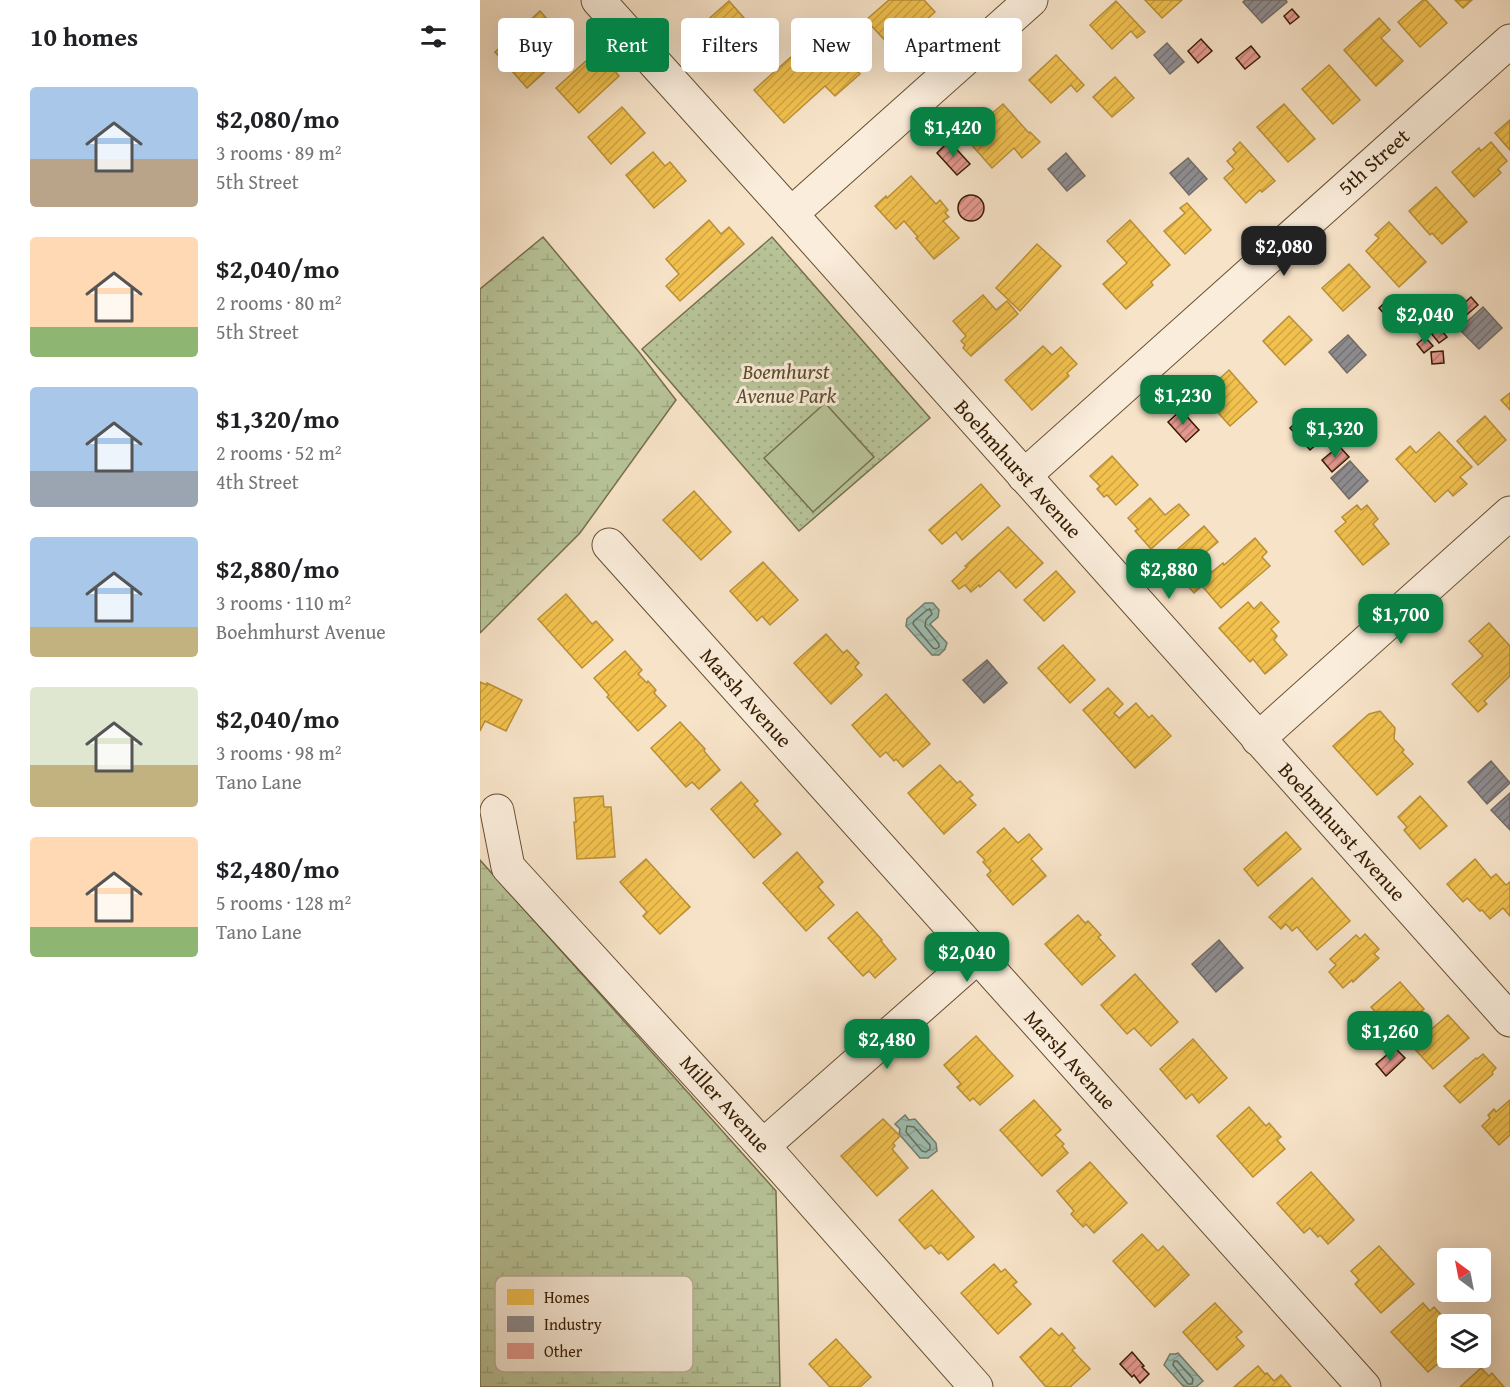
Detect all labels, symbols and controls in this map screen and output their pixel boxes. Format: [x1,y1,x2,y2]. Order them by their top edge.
text: 10 homes [30,17,138,56]
chip: Buy [498,18,574,72]
chip: Rent [586,18,669,72]
chip: Filters [681,18,779,72]
chip: New [791,18,872,72]
chip: Apartment [884,18,1022,72]
icon: filters [417,20,450,53]
text: $2,080/mo [216,99,339,138]
pin: $1,420 [904,107,1002,158]
icon: home [78,111,150,183]
text: $1,420 [924,112,982,141]
street label: 5th Street [1331,121,1417,202]
text: 3 rooms · 89 m² [216,138,342,167]
text: 5th Street [216,167,299,196]
pin: $2,080 [1235,226,1333,277]
text: $2,080 [1255,231,1313,260]
text: $2,040/mo [216,249,339,288]
icon: home [78,261,150,333]
text: 2 rooms · 80 m² [216,288,342,317]
pin: $2,040 [1376,294,1474,345]
text: $2,040 [1396,299,1454,328]
text: 5th Street [216,317,299,346]
park label: Boemhurst Avenue Park [735,356,836,411]
pin: $1,230 [1134,375,1232,426]
text: $1,230 [1154,380,1212,409]
street label: Boehmhurst Avenue [947,392,1090,545]
text: $1,320/mo [216,399,339,438]
pin: $1,320 [1286,408,1384,459]
icon: home [78,411,150,483]
text: $1,320 [1306,413,1364,442]
text: 2 rooms · 52 m² [216,438,342,467]
text: 4th Street [216,467,299,496]
text: $2,880/mo [216,549,339,588]
pin: $2,880 [1120,549,1218,600]
text: $2,880 [1140,554,1198,583]
icon: home [78,561,150,633]
text: 3 rooms · 110 m² [216,588,351,617]
pin: $1,700 [1352,594,1450,645]
text: $1,700 [1372,599,1430,628]
text: Boehmhurst Avenue [216,617,386,646]
street label: Marsh Avenue [693,641,800,755]
text: $2,040/mo [216,699,339,738]
icon: home [78,711,150,783]
text: 3 rooms · 98 m² [216,738,342,767]
street label: Boehmhurst Avenue [1271,755,1414,908]
text: Tano Lane [216,767,302,796]
text: $2,480/mo [216,849,339,888]
icon: home [78,861,150,933]
text: 5 rooms · 128 m² [216,888,351,917]
text: Tano Lane [216,917,302,946]
pin: $2,040 [918,932,1016,983]
text: $2,040 [938,937,996,966]
street label: Marsh Avenue [1017,1003,1124,1117]
pin: $1,260 [1341,1011,1439,1062]
text: $1,260 [1361,1016,1419,1045]
pin: $2,480 [838,1019,936,1070]
text: $2,480 [858,1024,916,1053]
street label: Miller Avenue [673,1048,778,1160]
north arrow [1437,1248,1491,1302]
map controls [1437,1248,1491,1368]
legend [495,1276,693,1372]
text: Homes [544,1285,590,1309]
text: Industry [544,1312,602,1336]
button: layers [1437,1314,1491,1368]
text: Other [544,1339,583,1363]

